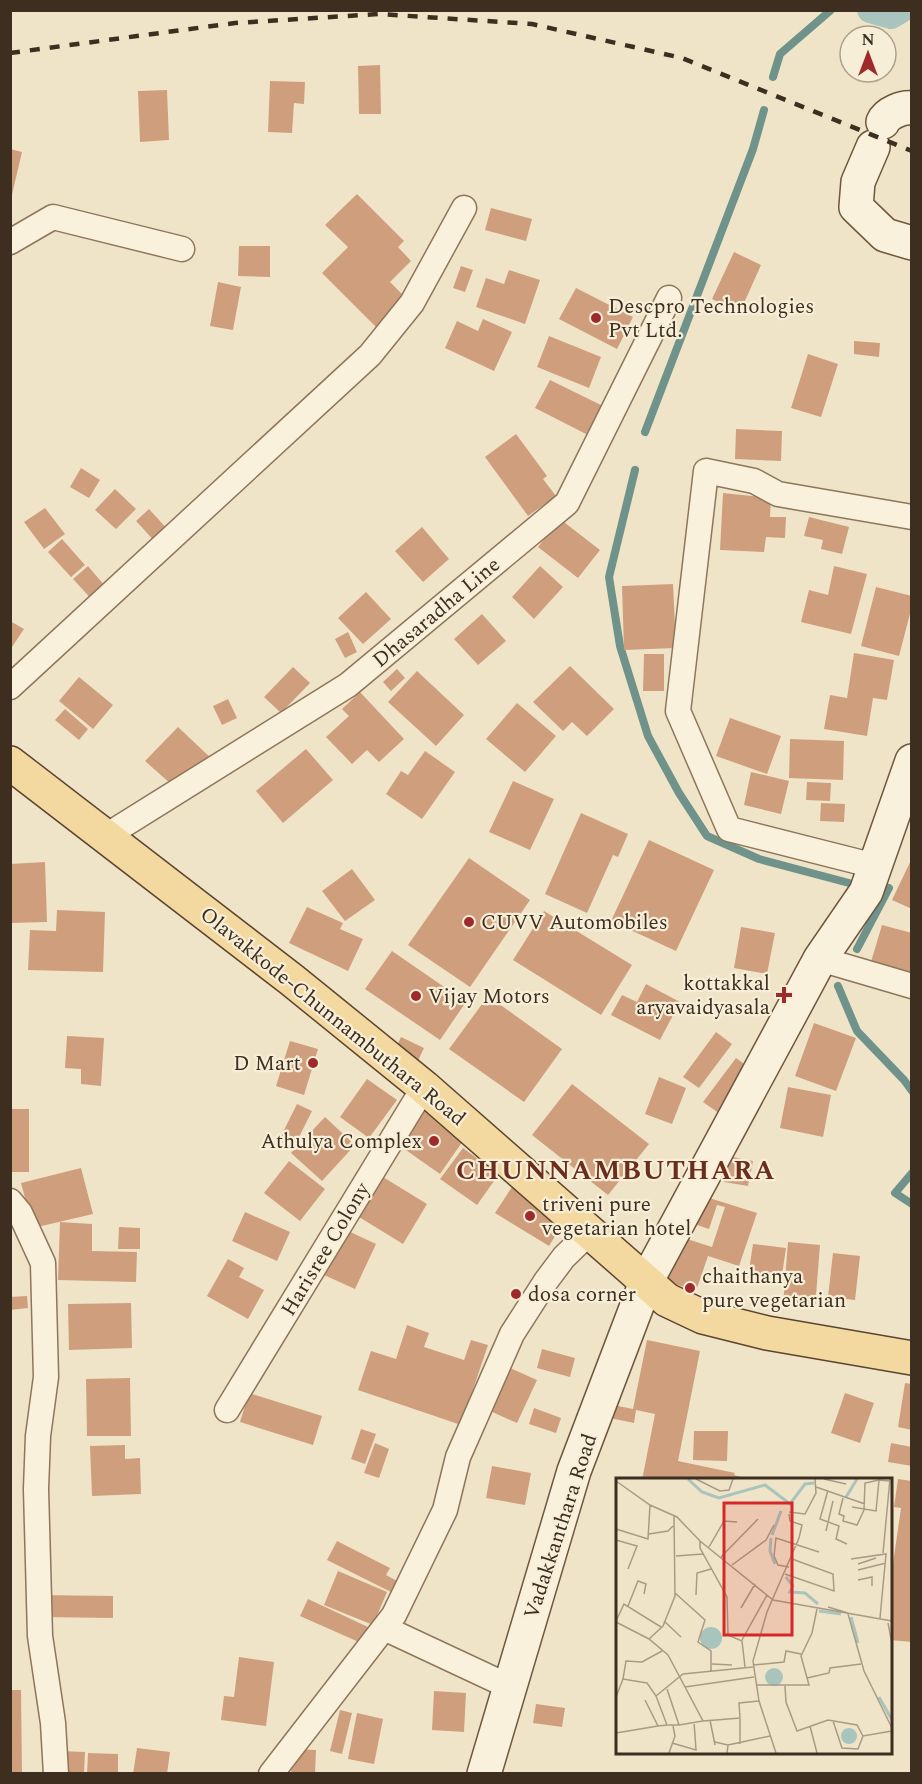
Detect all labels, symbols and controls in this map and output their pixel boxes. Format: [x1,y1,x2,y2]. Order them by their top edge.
north arrow [838,24,898,84]
text: N [861,28,875,52]
place label: Descpro Technologies Pvt Ltd. [608,291,814,347]
marker: Descpro Technologies Pvt Ltd. [589,311,603,325]
street label: Dhasaradha Line [366,550,508,676]
street label: Olavakkode-Chunnambuthara Road [192,899,472,1134]
place label: CUVV Automobiles [481,907,668,939]
marker: CUVV Automobiles [462,915,476,929]
place label: kottakkal aryavaidyasala [636,968,771,1024]
place label: Vijay Motors [428,981,550,1013]
marker: kottakkal aryavaidyasala [775,986,793,1004]
marker: Vijay Motors [409,989,423,1003]
place label: D Mart [233,1048,301,1080]
marker: D Mart [306,1056,320,1070]
place label: Athulya Complex [261,1126,422,1158]
marker: Athulya Complex [427,1134,441,1148]
district label: CHUNNAMBUTHARA [456,1150,776,1192]
street label: Harisree Colony [273,1176,379,1323]
place label: triveni pure vegetarian hotel [541,1189,691,1245]
marker: triveni pure vegetarian hotel [523,1209,537,1223]
place label: chaithanya pure vegetarian [702,1261,846,1317]
place label: dosa corner [528,1279,636,1311]
marker: chaithanya pure vegetarian [683,1281,697,1295]
marker: dosa corner [509,1287,523,1301]
street label: Vadakkanthara Road [516,1429,606,1623]
inset map [616,1478,892,1754]

